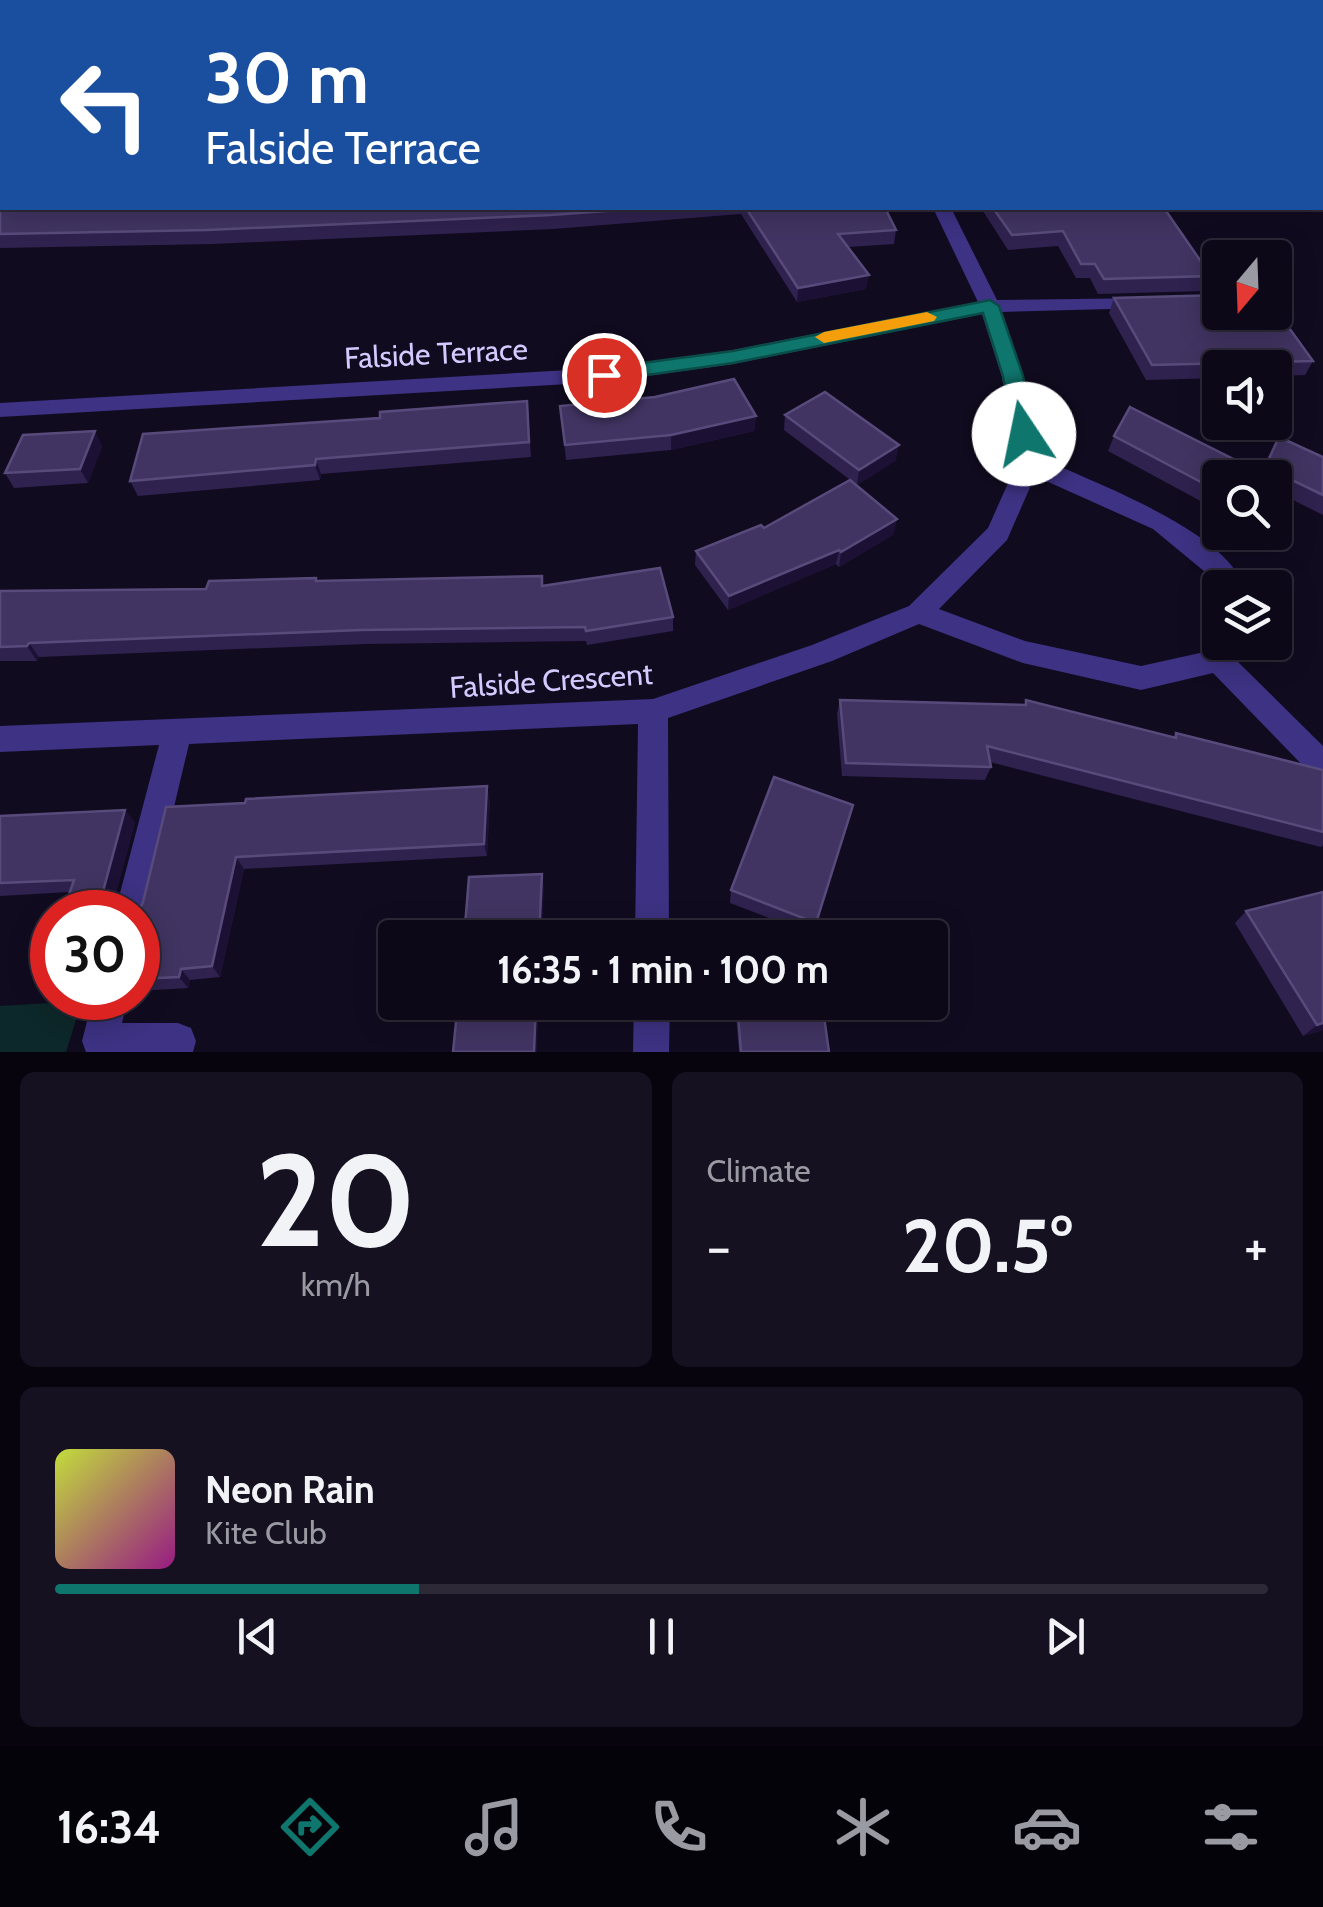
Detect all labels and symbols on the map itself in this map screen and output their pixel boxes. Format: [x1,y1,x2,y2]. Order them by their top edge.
north arrow [1202,240,1292,330]
street label: Falside Terrace [343,330,529,377]
pin [562,333,647,418]
position arrow [972,382,1076,486]
street label: Falside Crescent [448,655,654,706]
speed limit sign: 30 [30,890,160,1020]

